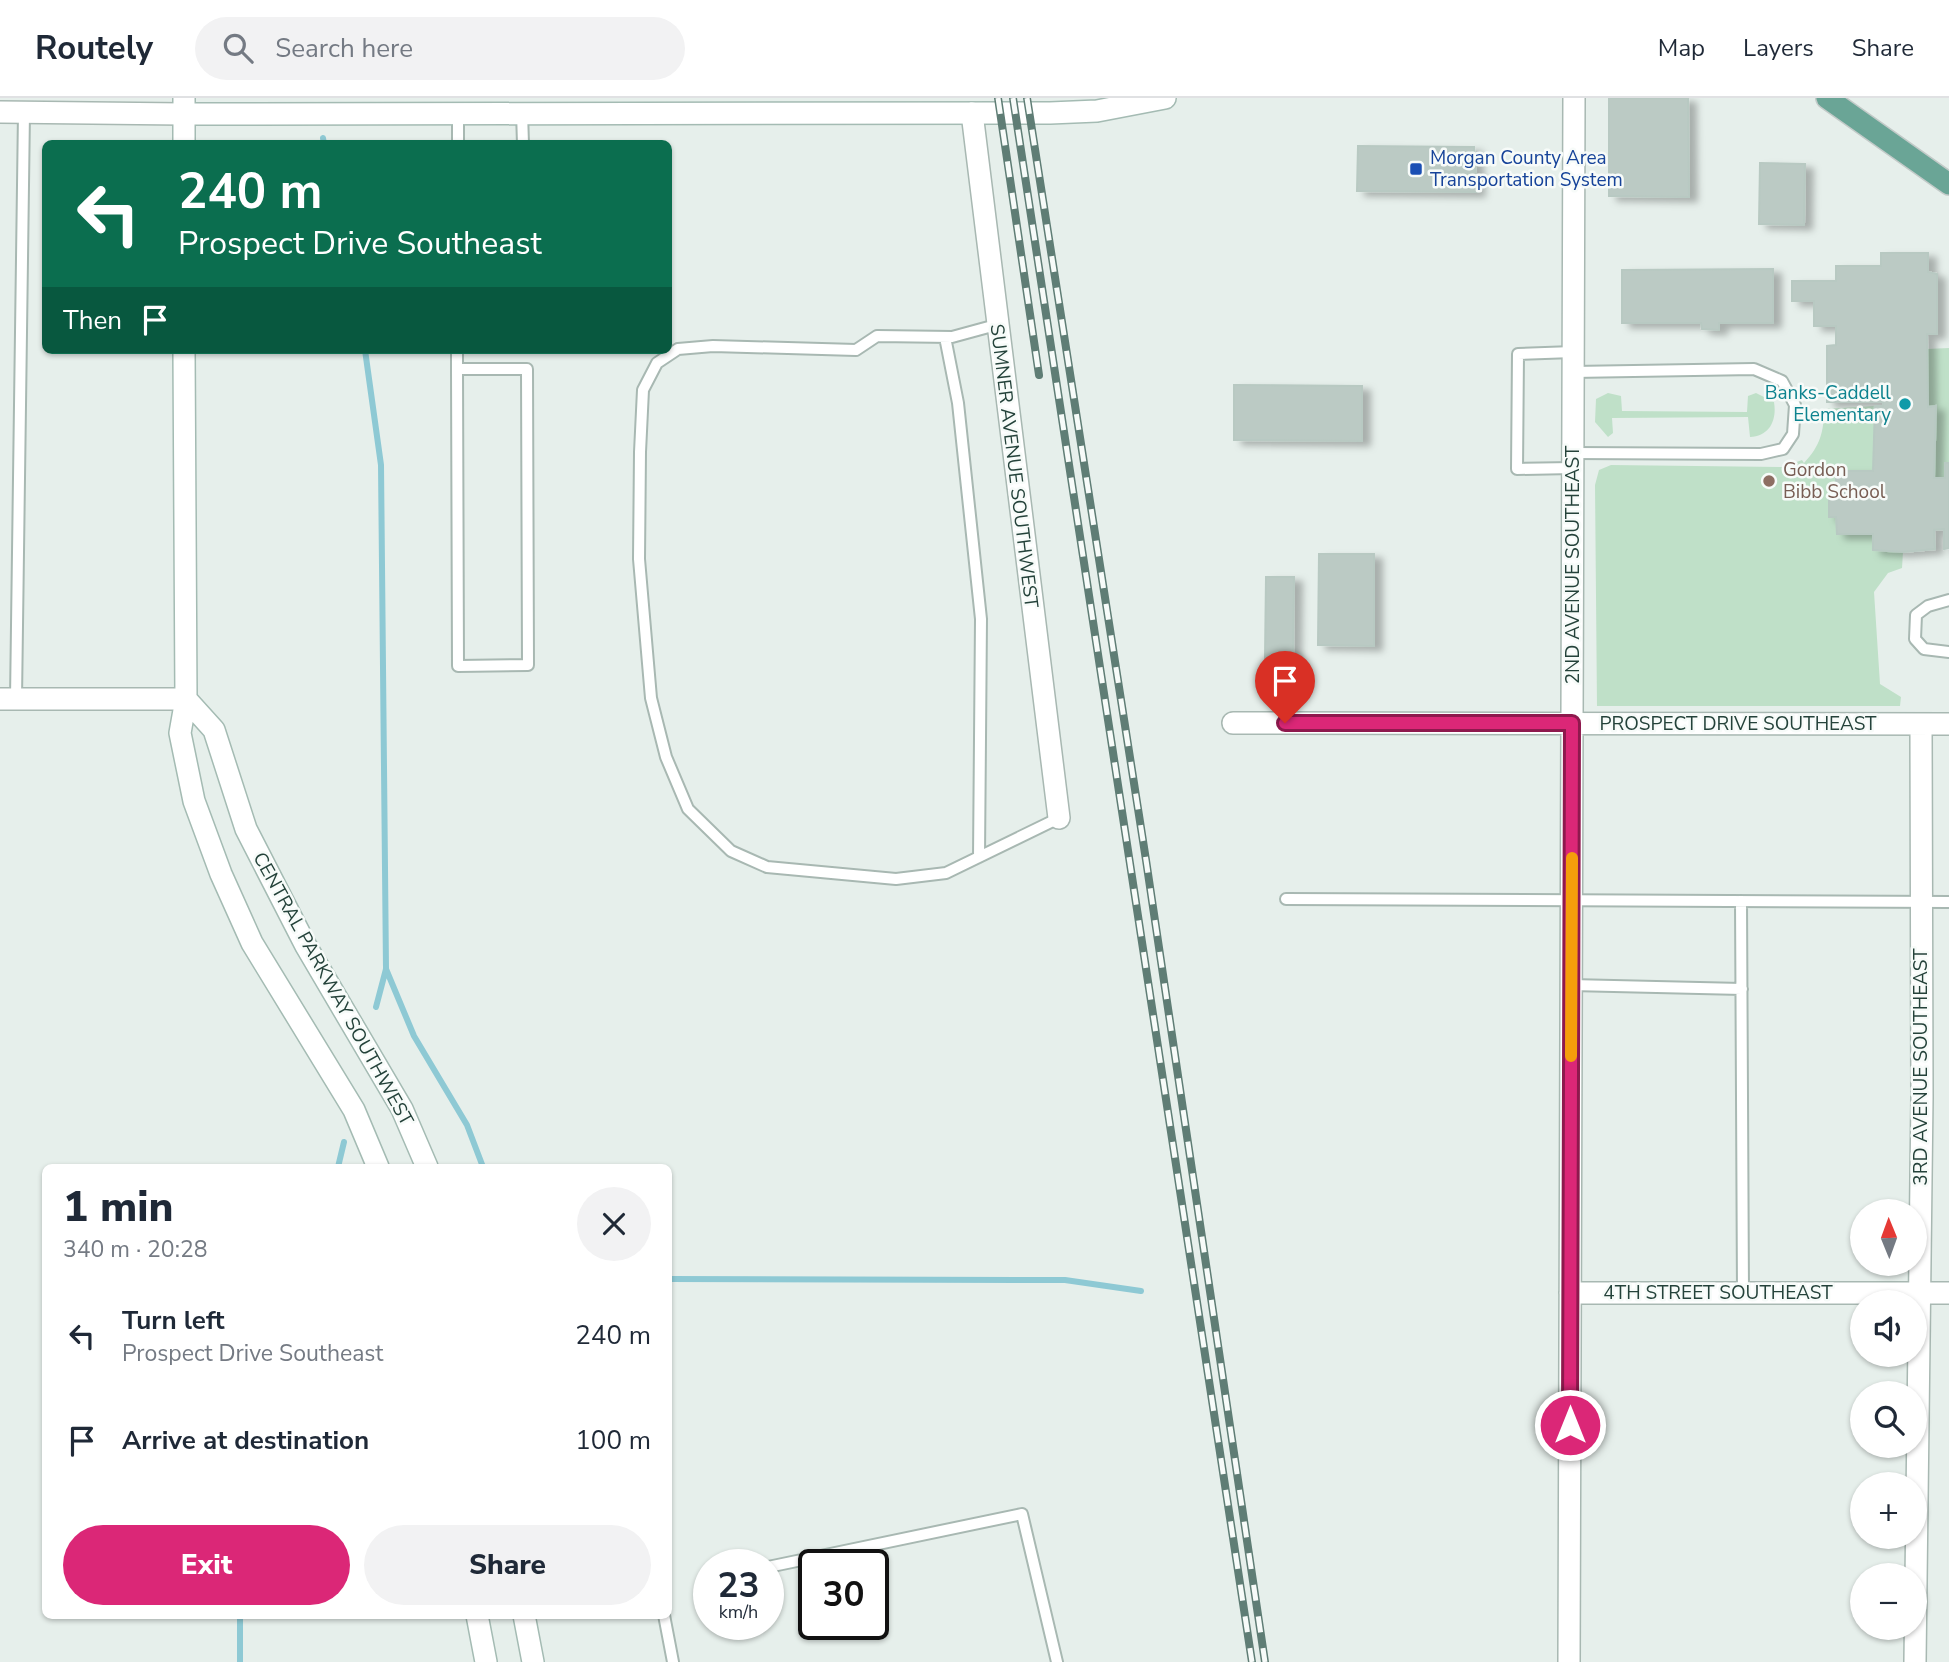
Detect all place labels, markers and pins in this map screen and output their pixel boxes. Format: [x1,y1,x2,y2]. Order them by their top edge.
place label: Morgan County Area Transportation System [1430,145,1623,193]
marker: Morgan County Area Transportation System [1408,161,1424,177]
place label: Banks-Caddell Elementary [1765,380,1891,428]
marker: Banks-Caddell Elementary [1897,396,1913,412]
place label: Gordon Bibb School [1783,457,1886,505]
marker: Gordon Bibb School [1761,473,1777,489]
pin [1255,651,1315,723]

